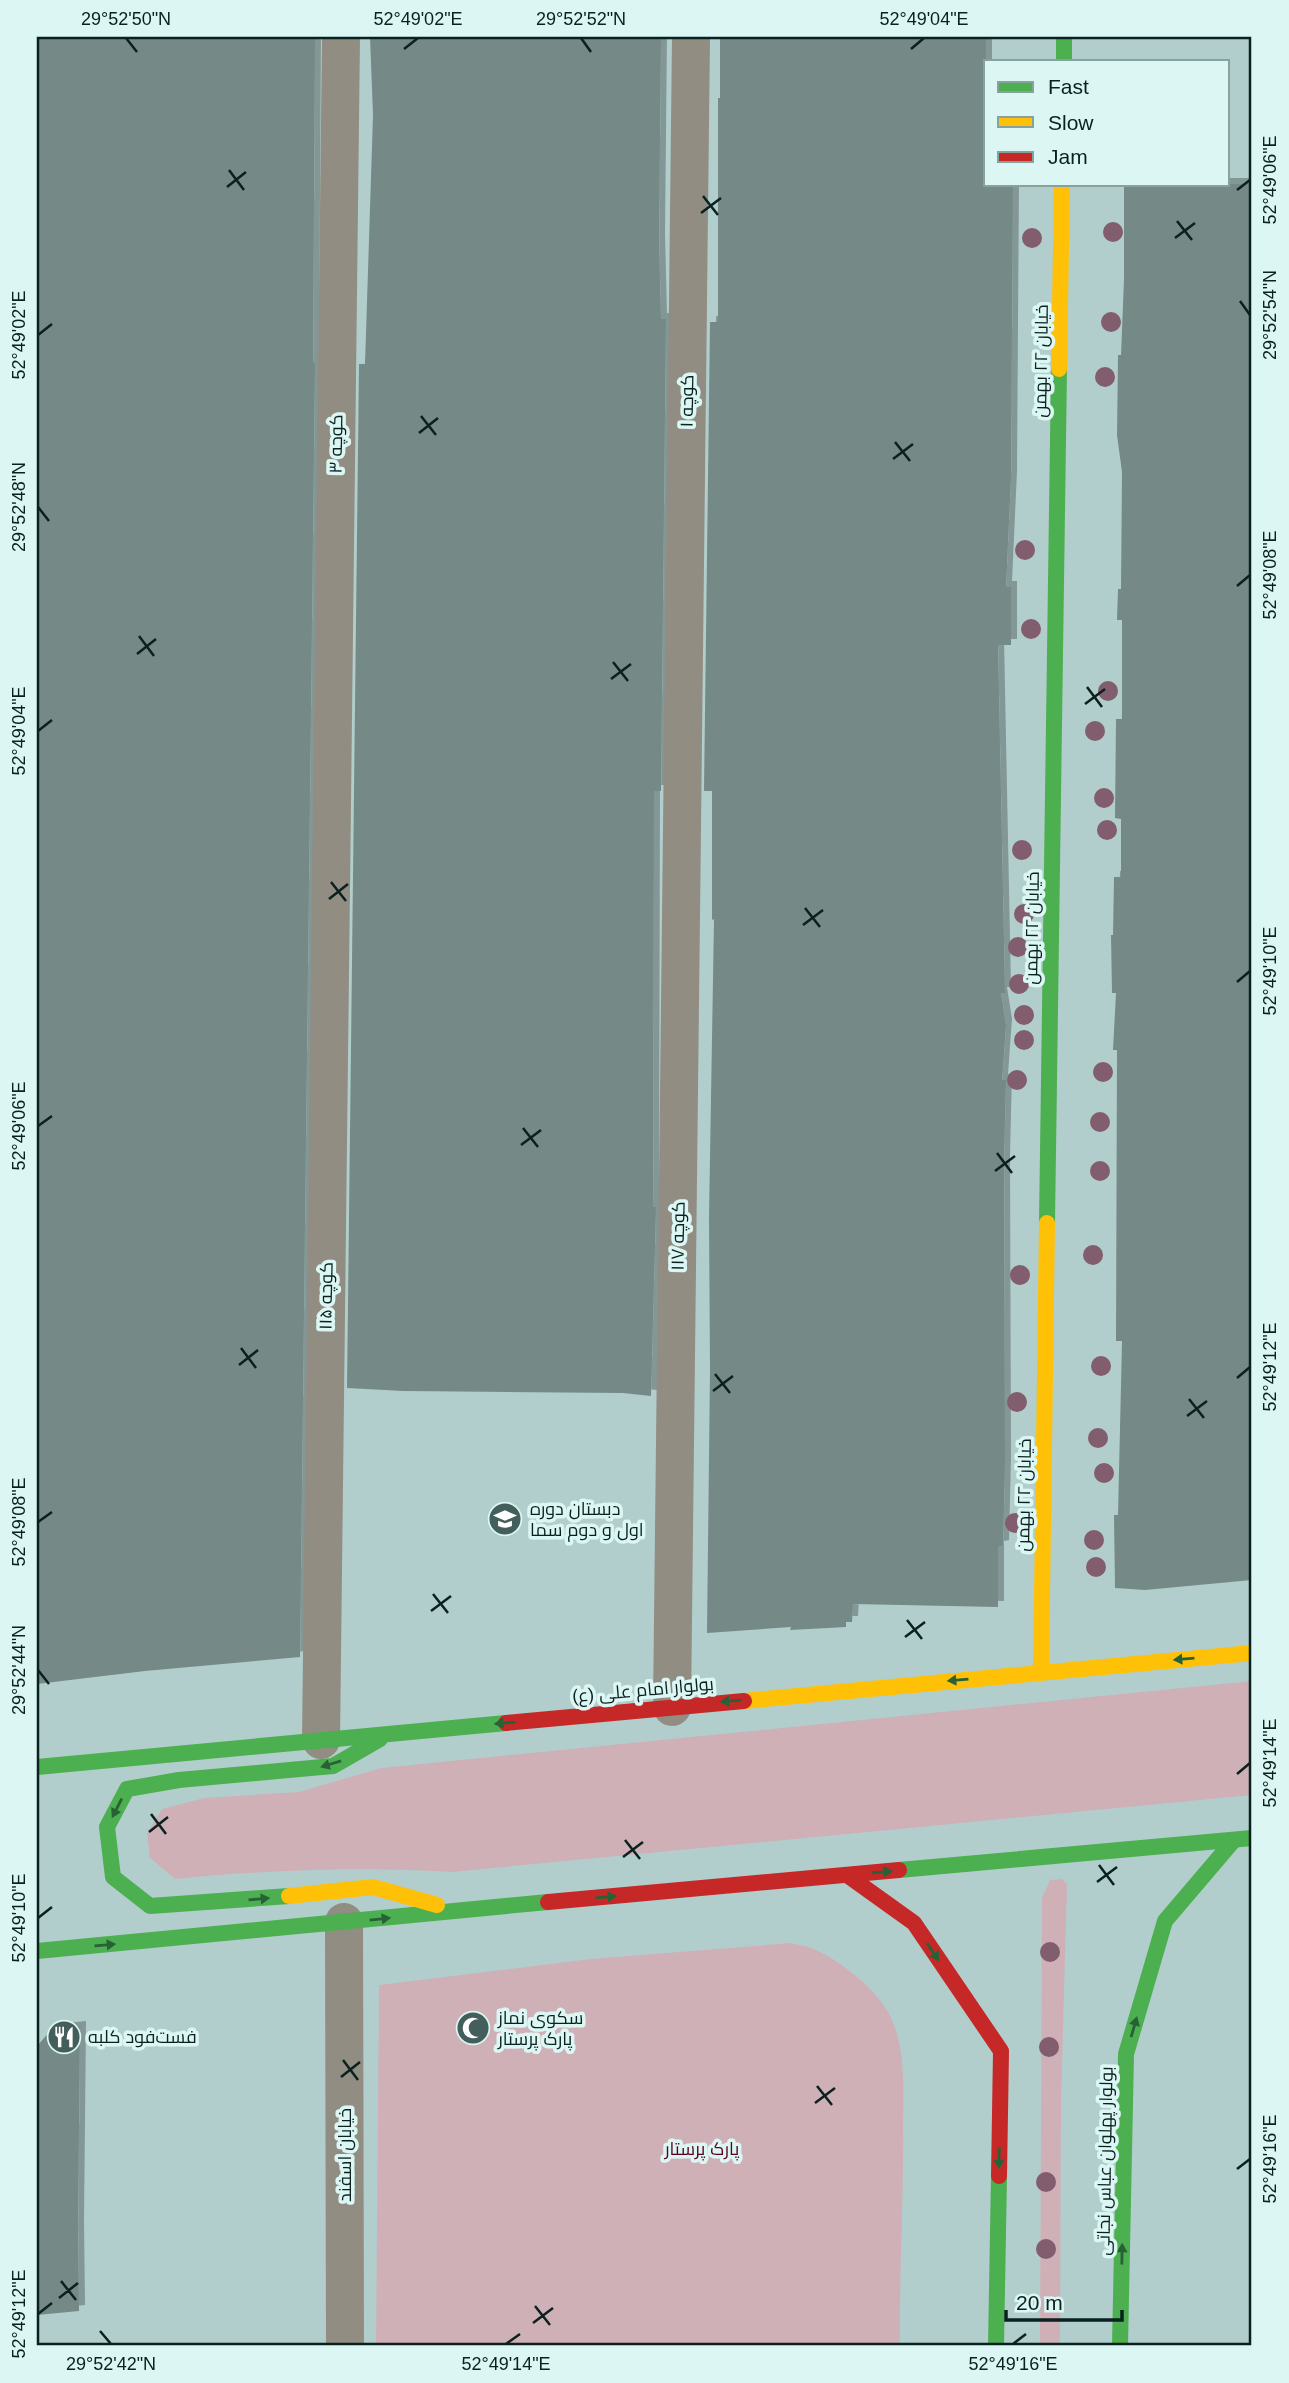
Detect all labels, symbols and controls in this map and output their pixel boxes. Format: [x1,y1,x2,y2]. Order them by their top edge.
text: 29°52'50"N [81,9,171,29]
text: 52°49'02"E [373,9,463,29]
text: 29°52'52"N [536,9,626,29]
text: 52°49'04"E [879,9,969,29]
legend [984,60,1230,186]
text: Fast [1048,75,1089,98]
text: Slow [1048,111,1094,134]
text: 52°49'06"E [1260,135,1280,225]
text: Jam [1048,145,1088,168]
text: 29°52'54"N [1260,270,1280,360]
text: 52°49'02"E [9,290,29,380]
street label: خیابان ۲۲ بهمن [1030,304,1053,418]
street label: کوچه ۱ [677,375,699,428]
street label: کوچه ۳ [325,414,349,474]
text: 29°52'48"N [9,462,29,552]
text: 52°49'08"E [1260,530,1280,620]
text: 52°49'04"E [9,686,29,776]
street label: خیابان ۲۲ بهمن [1021,871,1044,985]
text: 52°49'10"E [1260,926,1280,1016]
text: 52°49'06"E [9,1081,29,1171]
street label: کوچه ۱۱۷ [667,1201,691,1271]
street label: کوچه ۱۱۵ [315,1262,339,1330]
text: 52°49'12"E [1260,1322,1280,1412]
street label: خیابان ۲۲ بهمن [1013,1438,1036,1552]
text: 52°49'08"E [9,1477,29,1567]
place label: دبستان دوره اول و دوم سما [530,1499,644,1542]
school or university icon: دبستان دوره اول و دوم سما [486,1500,524,1538]
text: 29°52'44"N [9,1625,29,1715]
one-way arrow [1173,1654,1195,1665]
street label: بولوار امام علی (ع) [571,1674,715,1708]
one-way arrow [947,1675,969,1686]
one-way arrow [720,1696,742,1707]
one-way arrow [494,1717,516,1728]
text: 52°49'14"E [1260,1718,1280,1808]
one-way arrow [320,1760,341,1770]
one-way arrow [111,1798,123,1818]
one-way arrow [871,1866,893,1877]
text: 52°49'10"E [9,1873,29,1963]
one-way arrow [596,1891,618,1902]
one-way arrow [248,1893,270,1904]
one-way arrow [369,1913,391,1924]
one-way arrow [94,1939,116,1950]
one-way arrow [926,1942,939,1961]
place label: سکوی نماز پارک پرستار [497,2008,583,2051]
mosque icon: سکوی نماز پارک پرستار [454,2009,492,2047]
one-way arrow [1129,2016,1139,2037]
restaurant icon: فست‌فود کلبه [45,2018,83,2056]
place label: فست‌فود کلبه [88,2027,197,2048]
street label: بولوار پهلوان عباس نجاتی [1093,2066,1119,2256]
street label: خیابان اسفند [335,2108,356,2202]
text: 52°49'16"E [1260,2114,1280,2204]
park label: پارک پرستار [664,2139,739,2161]
one-way arrow [993,2148,1005,2170]
one-way arrow [1116,2242,1128,2264]
text: 52°49'12"E [9,2269,29,2359]
scale bar [1006,2278,1121,2322]
text: 20 m [1016,2291,1063,2314]
text: 29°52'42"N [66,2354,156,2374]
text: 52°49'14"E [461,2354,551,2374]
text: 52°49'16"E [968,2354,1058,2374]

